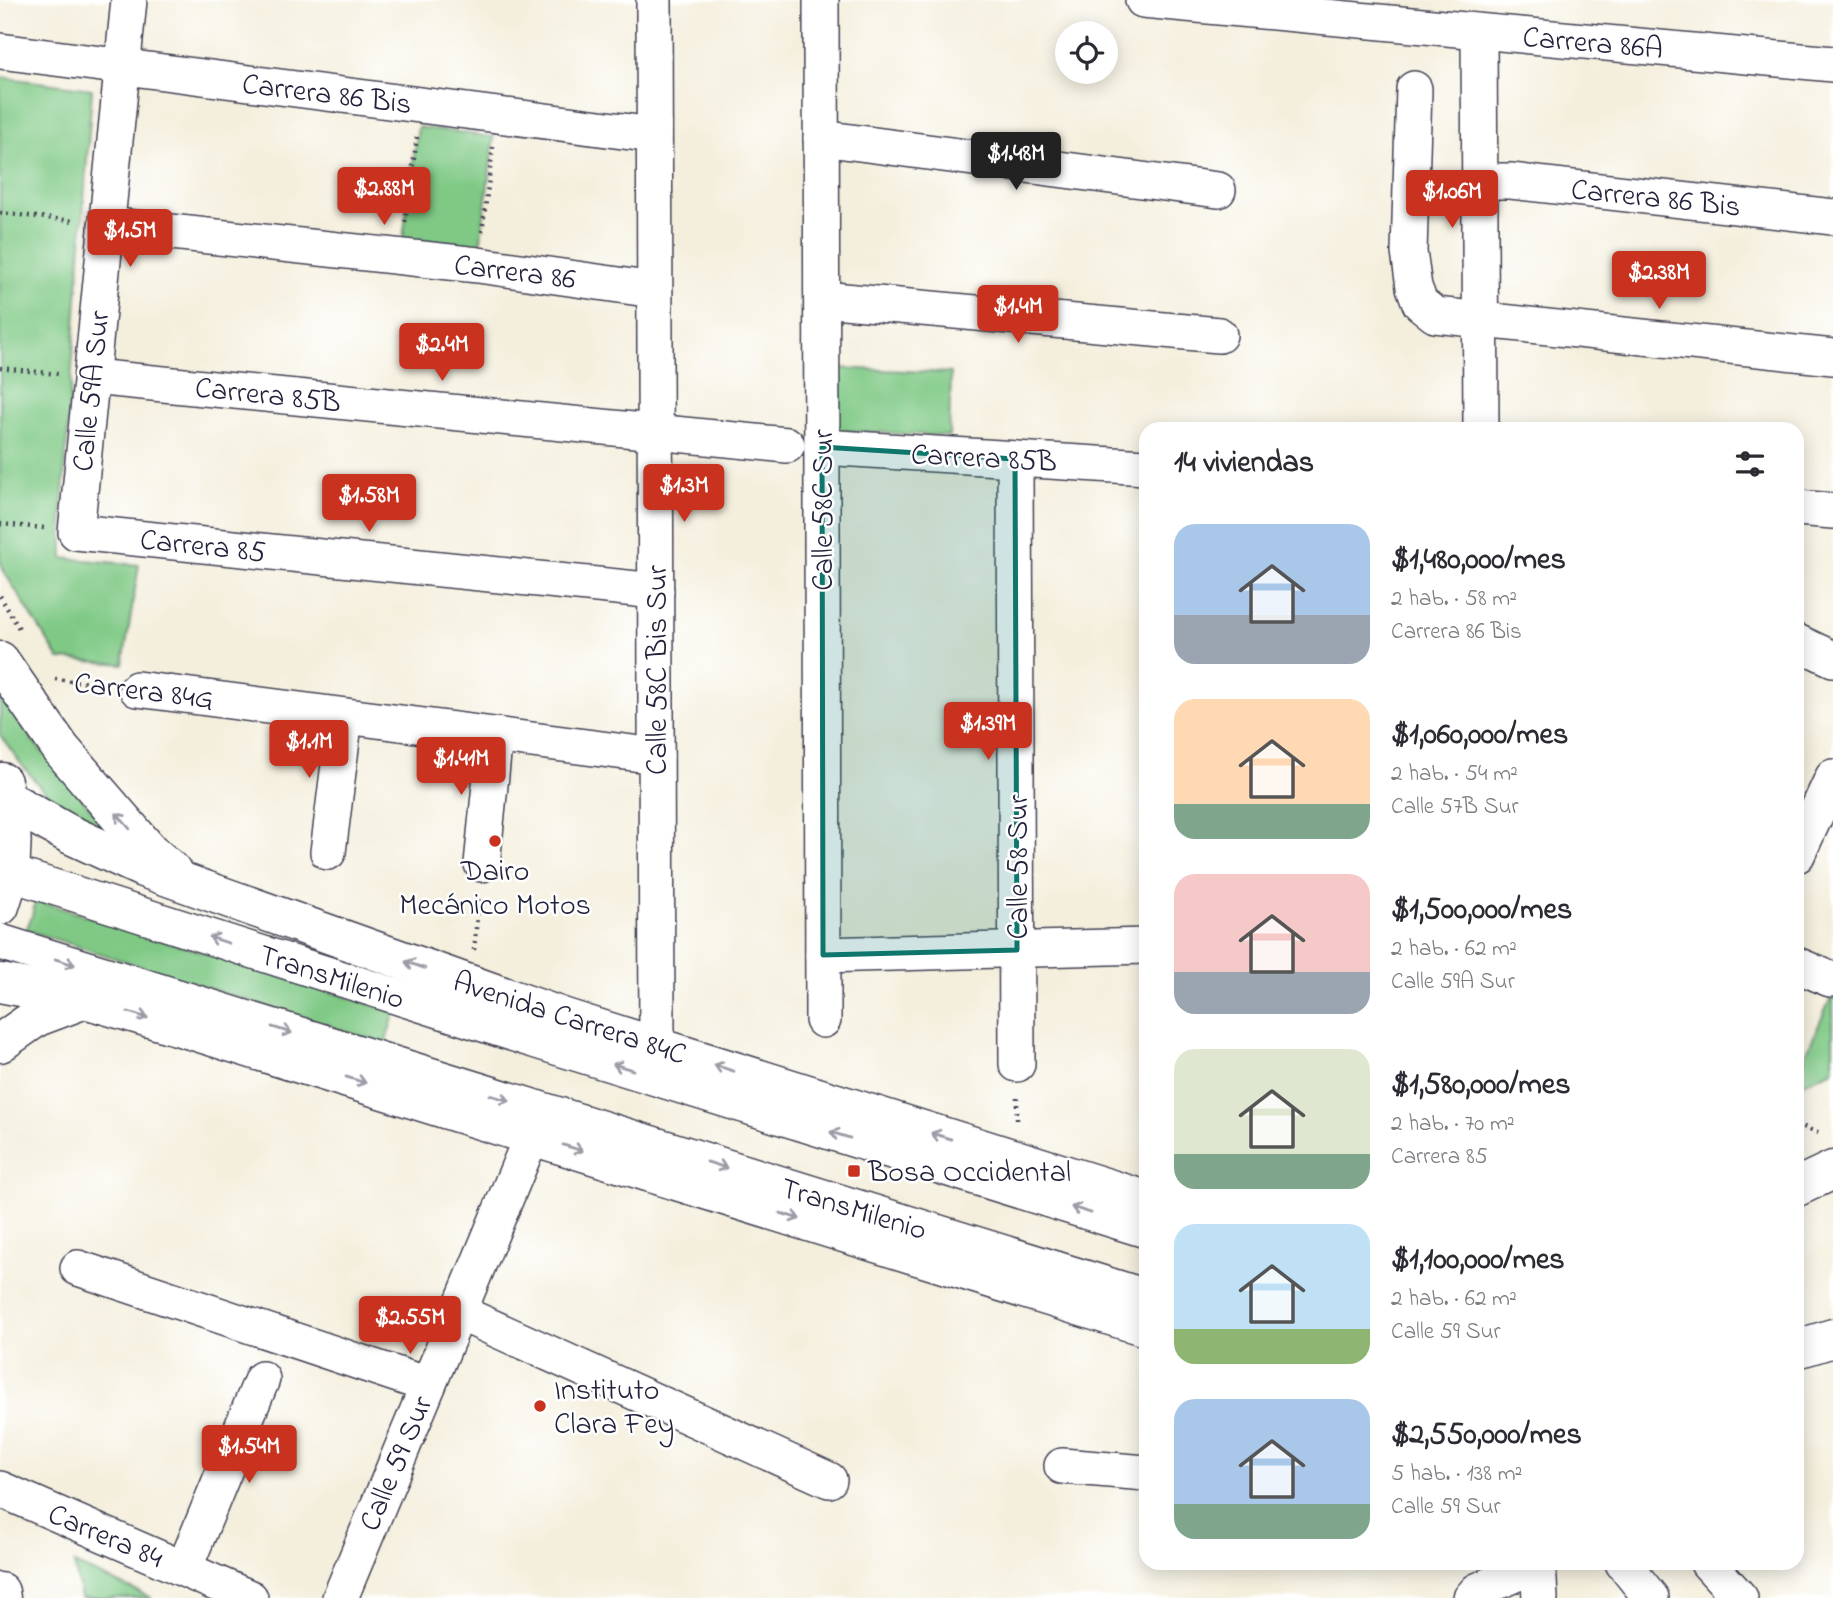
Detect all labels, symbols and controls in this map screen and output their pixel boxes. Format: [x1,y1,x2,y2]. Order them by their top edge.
street label: Carrera 86A [1521,17,1665,73]
map controls [1055,21,1118,84]
button: locate [1055,21,1118,84]
street label: Carrera 86 Bis [239,64,414,128]
pin: $1.48M [959,132,1073,192]
text: $1.48M [987,138,1045,171]
pin: $2.88M [327,168,441,227]
street label: Carrera 86 Bis [1569,169,1743,231]
pin: $1.06M [1395,170,1509,230]
text: $2.88M [353,173,415,206]
text: $1.06M [1422,176,1482,209]
pin: $1.5M [81,210,179,269]
text: $1.5M [103,215,157,248]
street label: Carrera 86 [451,245,578,303]
pin: $2.38M [1602,252,1716,311]
text: $2.38M [1628,257,1690,290]
pin: $1.4M [969,286,1067,345]
text: $1.4M [993,291,1043,324]
street label: Calle 59A Sur [63,308,123,474]
pin: $2.4M [393,324,491,383]
text: $2.4M [415,329,469,362]
street label: Carrera 85B [193,367,343,427]
street label: Calle 58C Sur [803,428,847,591]
street label: Carrera 85B [910,434,1058,486]
text: 14 viviendas [1174,442,1314,486]
icon: filters [1731,445,1769,483]
pin: $1.3M [635,464,733,524]
text: $1.3M [659,470,709,503]
pin: $1.58M [312,475,426,534]
text: $1.58M [338,480,400,513]
street label: Carrera 85 [138,520,268,576]
text: $1,480,000/mes [1391,539,1566,583]
icon: home [1230,552,1314,636]
street label: Calle 58C Bis Sur [637,564,681,775]
text: 2 hab. · 58 m² [1391,583,1517,616]
text: Carrera 86 Bis [1391,616,1522,649]
street label: Carrera 84G [71,663,216,723]
pin: $1.39M [931,702,1045,762]
text: $1.39M [960,708,1016,741]
text: $1,060,000/mes [1391,714,1568,758]
pin: $1.1M [260,720,358,780]
text: $1.1M [285,726,333,759]
icon: home [1230,727,1314,811]
pin: $1.41M [404,738,518,797]
text: $1.41M [433,743,489,776]
text: 2 hab. · 54 m² [1391,758,1518,791]
text: Calle 57B Sur [1391,791,1519,824]
street label: Calle 58 Sur [998,794,1042,940]
one-way arrow [115,813,131,831]
marker: Dairo Mecánico Motos [487,833,503,849]
place label: Dairo Mecánico Motos [399,851,591,929]
text: $1,500,000/mes [1391,889,1572,933]
icon: home [1230,902,1314,986]
one-way arrow [209,933,231,945]
text: 2 hab. · 62 m² [1391,933,1517,966]
street label: TransMilenio [253,935,410,1023]
one-way arrow [54,957,76,970]
one-way arrow [405,958,427,970]
street label: Avenida Carrera 84C [447,961,691,1078]
text: Calle 59A Sur [1391,966,1515,999]
one-way arrow [127,1009,149,1022]
one-way arrow [271,1025,293,1037]
one-way arrow [612,1060,634,1073]
one-way arrow [713,1061,735,1073]
text: $1,580,000/mes [1391,1064,1571,1108]
one-way arrow [344,1074,366,1087]
icon: home [1230,1077,1314,1161]
one-way arrow [488,1092,510,1105]
text: 2 hab. · 70 m² [1391,1108,1515,1141]
one-way arrow [830,1128,852,1140]
one-way arrow [930,1129,952,1142]
text: Carrera 85 [1391,1141,1488,1174]
one-way arrow [562,1142,584,1155]
place label: Bosa Occidental [867,1152,1071,1196]
one-way arrow [706,1160,728,1173]
marker: Bosa Occidental [846,1163,862,1179]
street label: TransMilenio [775,1168,932,1254]
one-way arrow [1070,1202,1092,1215]
one-way arrow [779,1210,801,1223]
text: $1,100,000/mes [1391,1239,1565,1283]
icon: home [1230,1252,1314,1336]
text: 2 hab. · 62 m² [1391,1283,1517,1316]
pin: $2.55M [353,1296,467,1356]
text: $2.55M [375,1302,445,1335]
text: Calle 59 Sur [1391,1316,1501,1349]
place label: Instituto Clara Fey [554,1370,674,1448]
street label: Calle 59 Sur [350,1389,446,1539]
marker: Instituto Clara Fey [532,1398,548,1414]
text: $2,550,000/mes [1391,1414,1582,1458]
pin: $1.54M [192,1426,306,1485]
icon: home [1230,1427,1314,1511]
text: $1.54M [218,1431,280,1464]
text: 5 hab. · 138 m² [1391,1458,1522,1491]
text: Calle 59 Sur [1391,1491,1501,1524]
street label: Carrera 84 [40,1494,169,1582]

